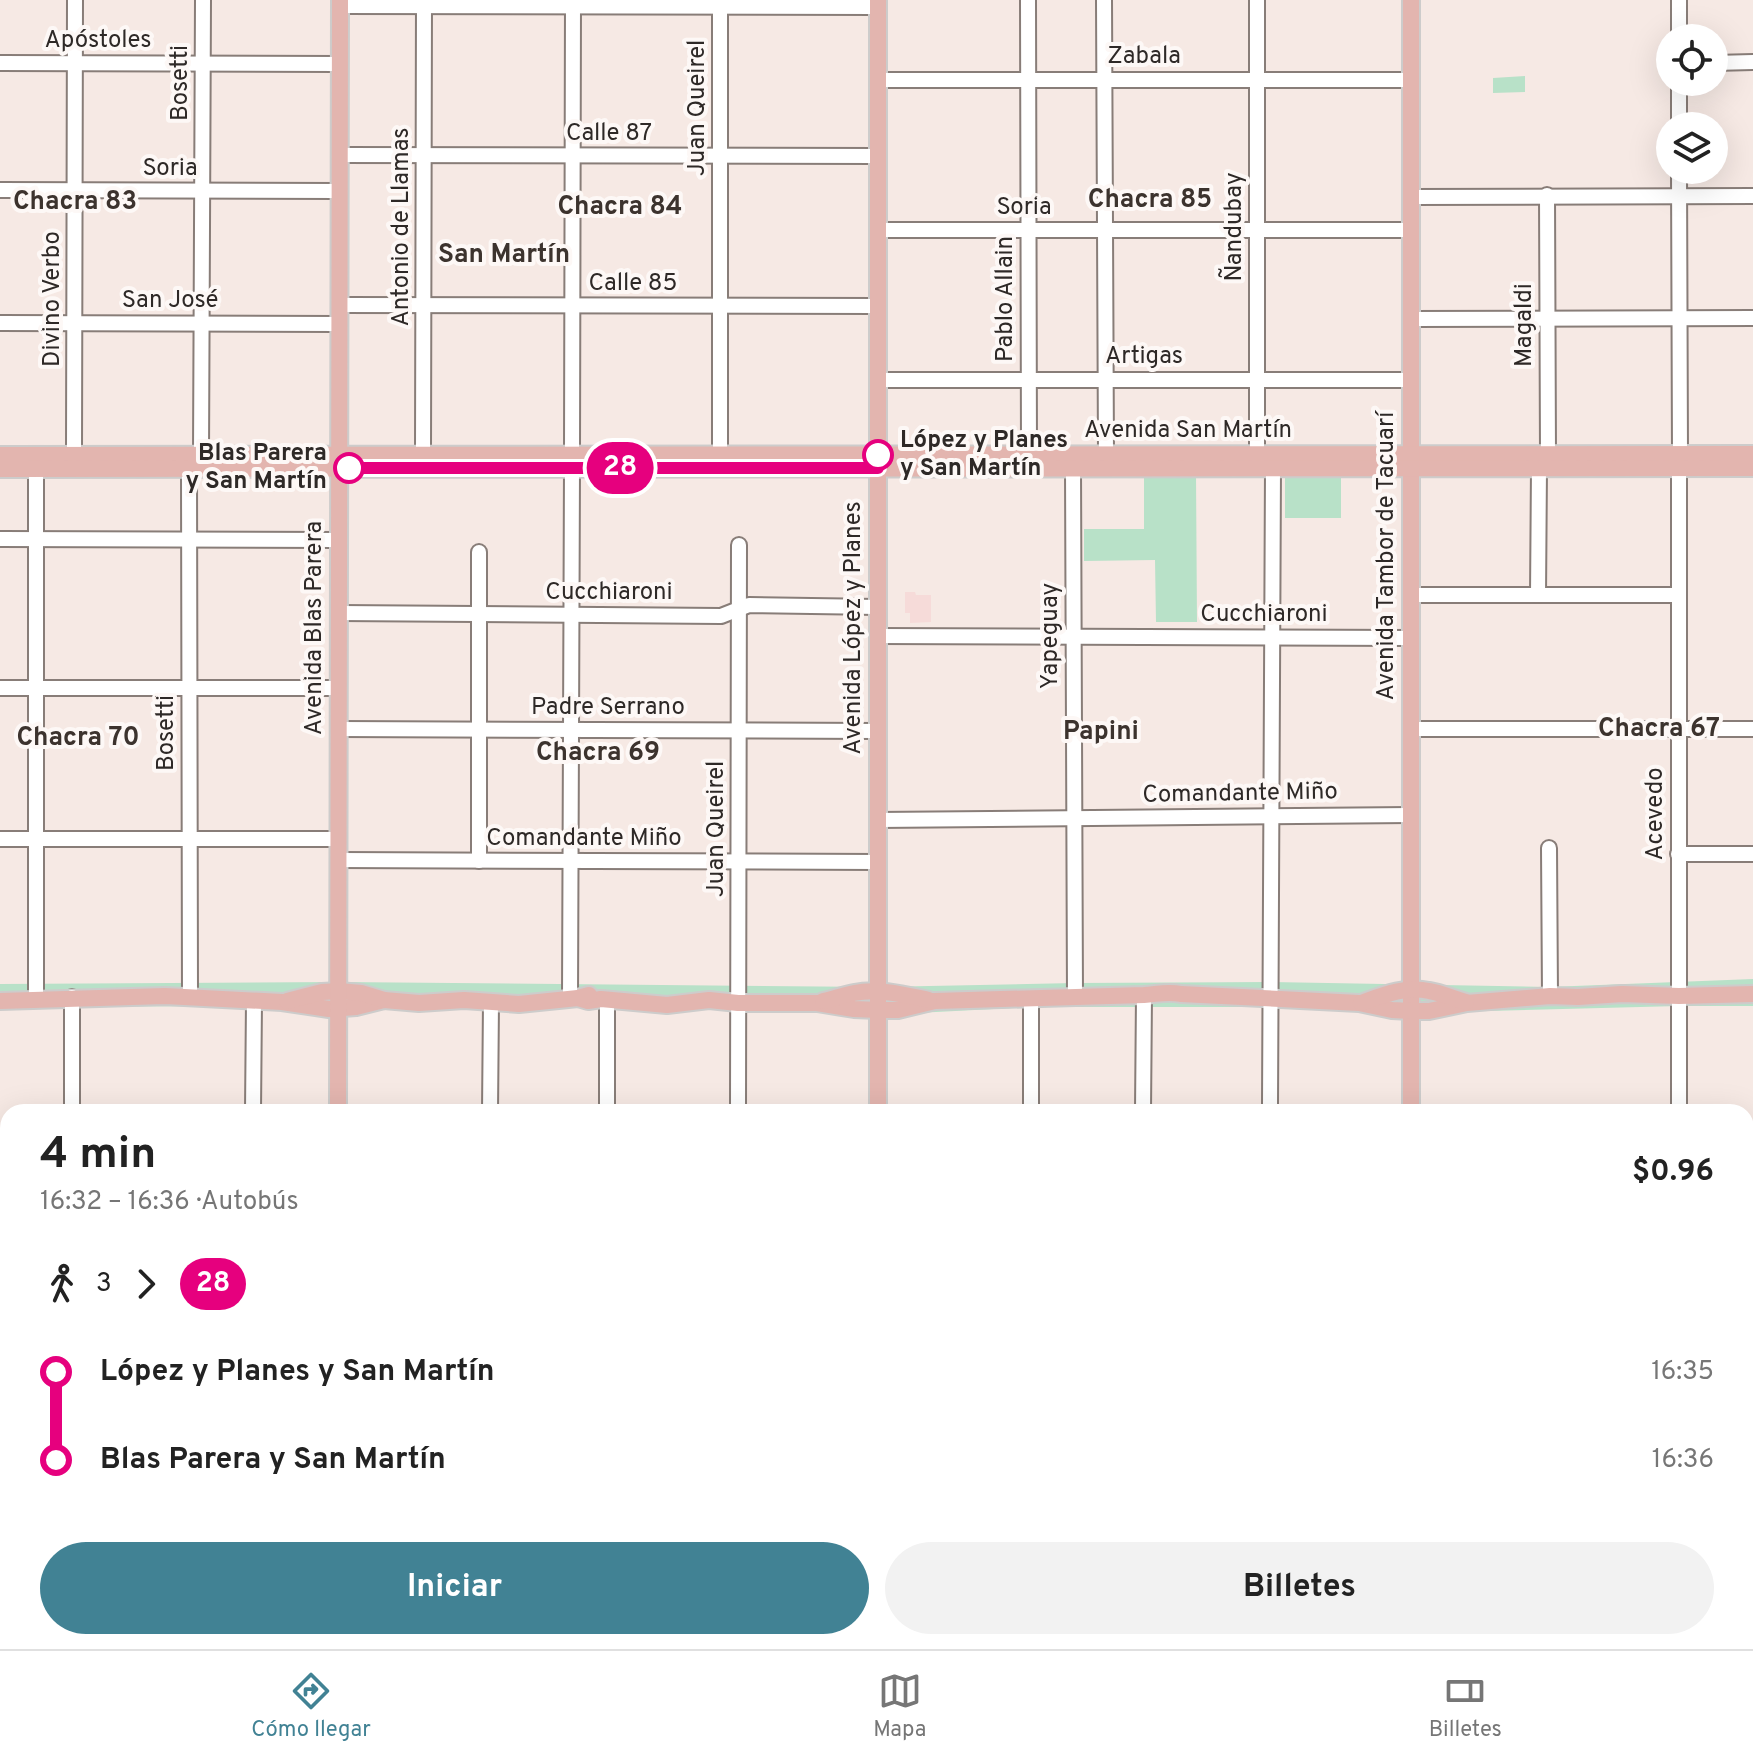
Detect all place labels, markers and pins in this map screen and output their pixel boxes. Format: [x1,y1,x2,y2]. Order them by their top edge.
place label: López y Planes y San Martín [900,426,1068,484]
place label: Blas Parera y San Martín [185,439,327,497]
marker: López y Planes y San Martín [863,440,893,470]
marker: Blas Parera y San Martín [334,453,364,483]

